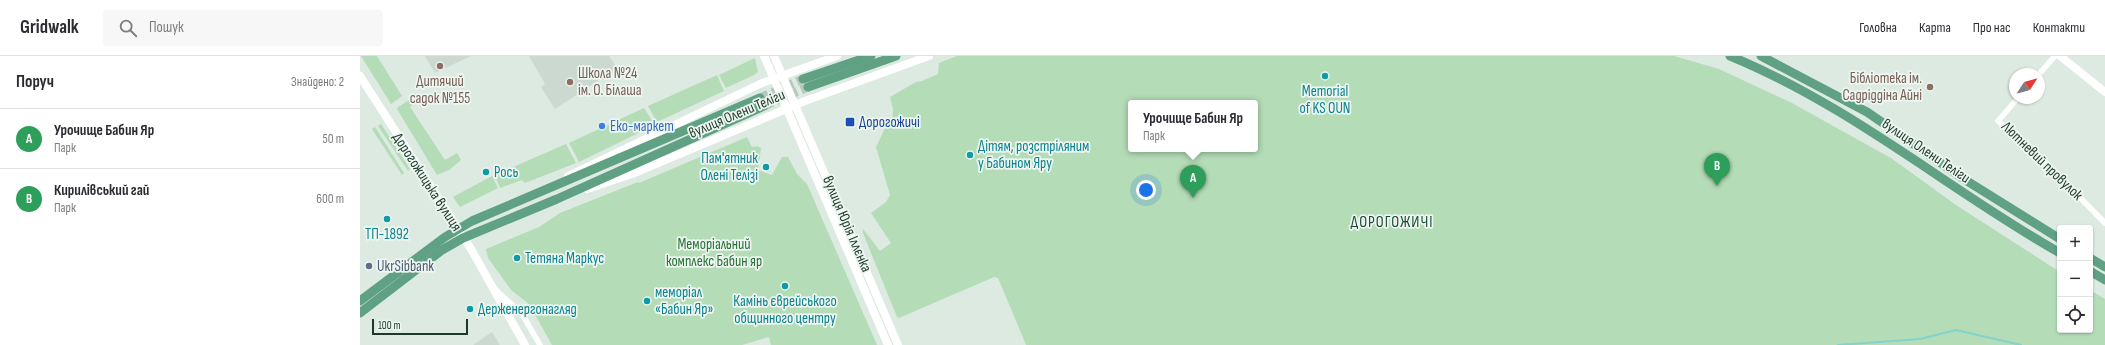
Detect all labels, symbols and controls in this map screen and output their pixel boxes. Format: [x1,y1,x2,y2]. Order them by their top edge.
search box [103,10,383,46]
text: Gridwalk [20,16,79,39]
icon: search [117,17,139,39]
text: Пошук [149,18,184,37]
text: Головна [1859,19,1897,36]
text: Карта [1919,19,1951,36]
text: Про нас [1973,19,2011,36]
text: Контакти [2033,19,2085,36]
marker: Дитячий садок №155 [435,61,445,71]
place label: Школа №24 ім. О. Білаша [578,64,642,100]
north arrow [2009,68,2045,104]
place label: Бібліотека ім. Садріддіна Айні [1843,69,1922,105]
marker: Memorial of KS OUN [1320,71,1330,81]
text: Поруч [16,72,54,92]
place label: Дитячий садок №155 [410,72,470,108]
text: Знайдено: 2 [291,74,344,90]
marker: Школа №24 ім. О. Білаша [565,77,575,87]
place label: Memorial of KS OUN [1300,82,1350,118]
marker: Бібліотека ім. Садріддіна Айні [1925,82,1935,92]
street label: вулиця Олени Теліги [686,85,788,143]
popup [1128,100,1258,152]
text: Урочище Бабин Яр [1143,109,1243,128]
place label: Дорогожичі [859,113,920,132]
street label: вулиця Олени Теліги [1878,114,1974,188]
marker: Дорогожичі [844,116,856,128]
place label: Еко-маркет [610,117,674,136]
street label: Лютневий провулок [1997,117,2087,205]
text: Урочище Бабин Яр [54,121,154,140]
marker: Еко-маркет [597,121,607,131]
text: Парк [1143,128,1165,144]
street label: Дорогожицька вулиця [388,129,466,235]
text: A [26,131,32,147]
text: 50 m [323,131,344,147]
place label: Дітям, розстріляним у Бабином Яру [978,137,1089,173]
text: Парк [54,140,76,156]
place label: Пам'ятник Олені Телізі [700,149,758,185]
marker: Дітям, розстріляним у Бабином Яру [965,150,975,160]
pin: B [1704,153,1730,186]
marker: Пам'ятник Олені Телізі [761,162,771,172]
place label: Рось [494,163,519,182]
pin: A [1180,165,1206,198]
marker: Рось [481,167,491,177]
street label: вулиця Юрія Іллєнка [818,173,876,275]
your location [1136,180,1156,200]
text: Кирилівський гай [54,181,149,200]
text: B [26,191,32,207]
text: 600 m [316,191,344,207]
text: Парк [54,200,76,216]
district label: ДОРОГОЖИЧІ [1351,213,1433,232]
marker: ТП-1892 [382,214,392,224]
place label: ТП-1892 [365,225,409,244]
map controls [2057,225,2093,333]
button: + [2057,225,2093,261]
park label: Меморіальний комплекс Бабин яр [666,235,762,271]
place label: Тетяна Маркус [525,249,604,268]
marker: Тетяна Маркус [512,253,522,263]
place label: UkrSibbank [377,257,434,276]
marker: UkrSibbank [364,261,374,271]
button: − [2057,261,2093,297]
marker: Камінь єврейського общинного центру [780,281,790,291]
place label: меморіал «Бабин Яр» [655,283,713,319]
place label: Камінь єврейського общинного центру [733,292,837,328]
marker: меморіал «Бабин Яр» [642,296,652,306]
button: locate [2057,297,2093,333]
place label: Держенергонагляд [478,300,577,319]
marker: Держенергонагляд [465,304,475,314]
scale bar [372,317,468,336]
text: 100 m [378,319,400,332]

